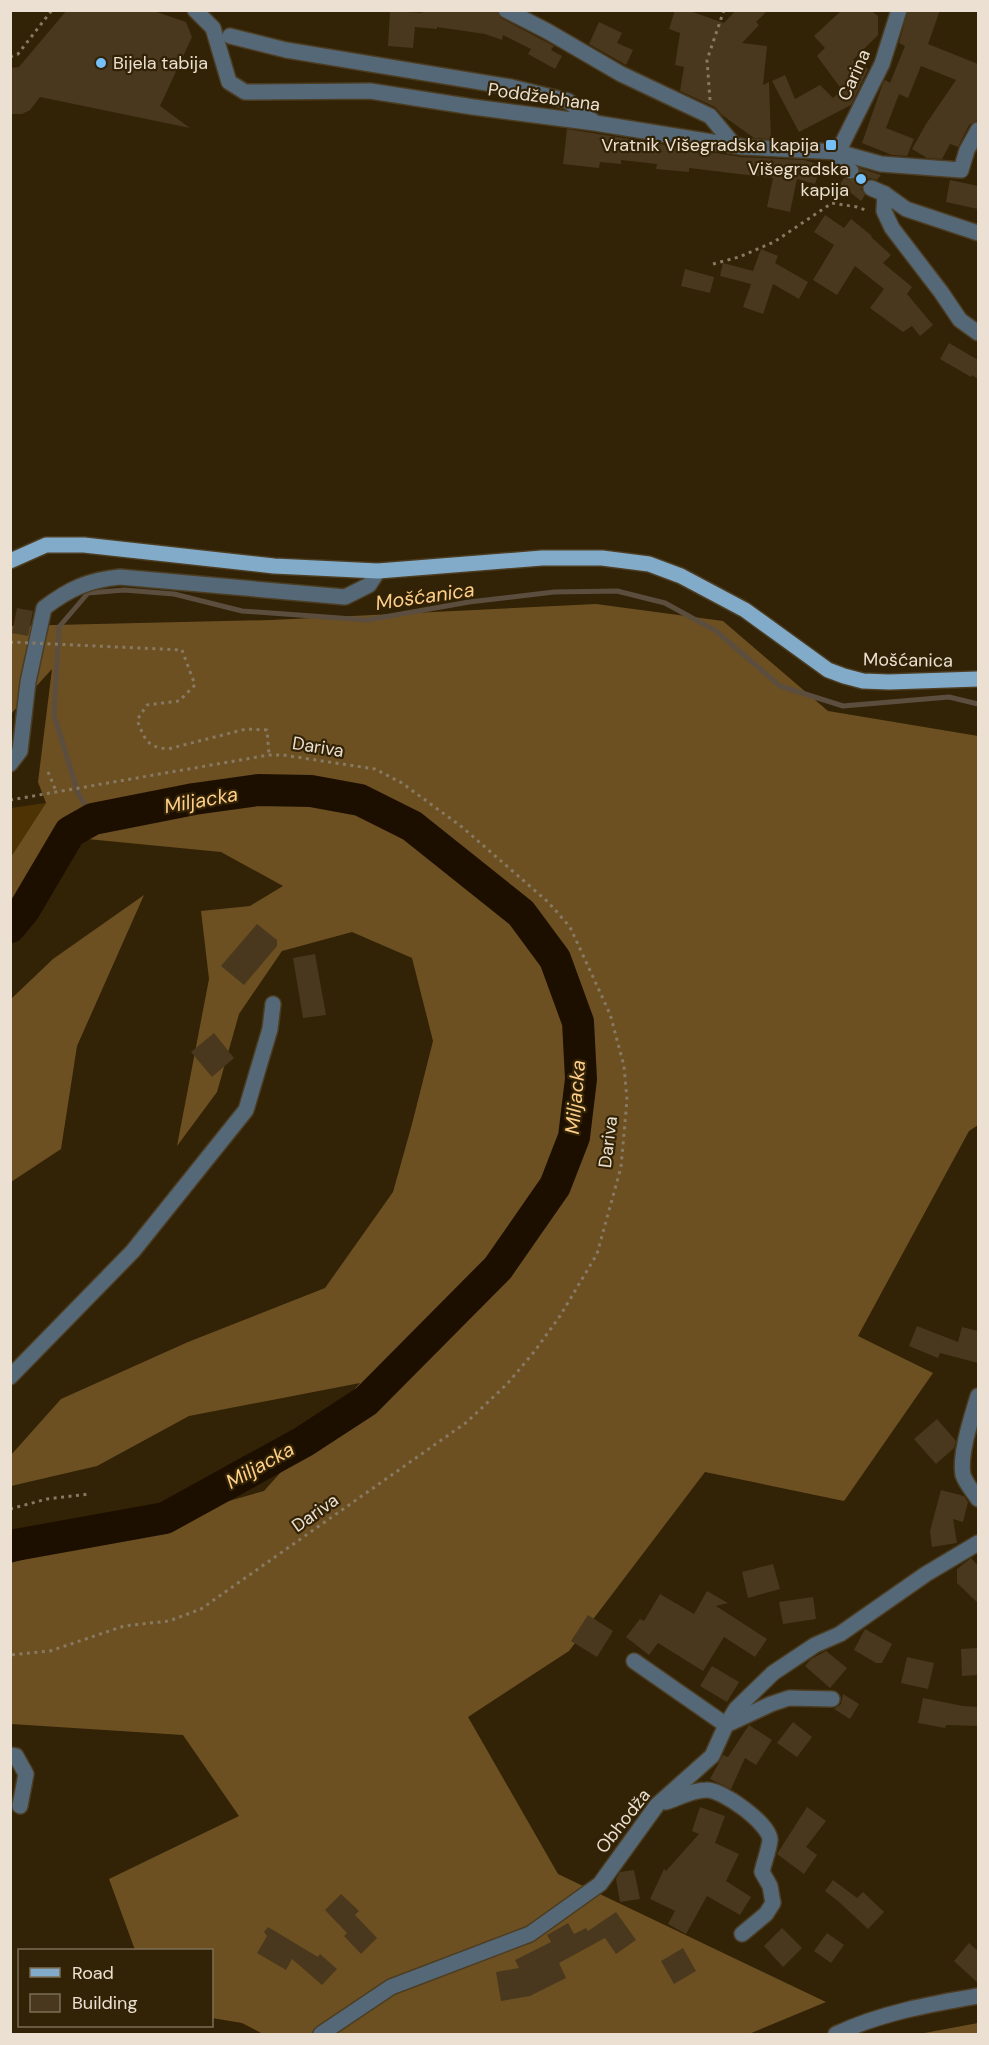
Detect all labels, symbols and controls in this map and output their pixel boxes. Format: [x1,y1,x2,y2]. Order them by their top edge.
street label: Carina [832,46,876,104]
place label: Bijela tabija [113,51,208,75]
marker: Bijela tabija [94,56,108,70]
street label: Poddžebhana [486,77,602,117]
place label: Vratnik Višegradska kapija [601,133,819,157]
marker: Vratnik Višegradska kapija [824,138,838,152]
place label: Višegradska kapija [748,157,849,202]
marker: Višegradska kapija [854,172,868,186]
water label: Mošćanica [374,576,476,616]
street label: Mošćanica [863,647,953,673]
street label: Dariva [290,731,346,763]
water label: Miljacka [162,781,240,819]
water label: Miljacka [559,1059,591,1135]
street label: Dariva [593,1115,623,1169]
water label: Miljacka [221,1436,299,1494]
street label: Dariva [287,1488,343,1538]
street label: Obhodža [590,1784,656,1858]
legend [18,1949,213,2027]
text: Road [72,1961,114,1985]
text: Building [72,1991,137,2015]

